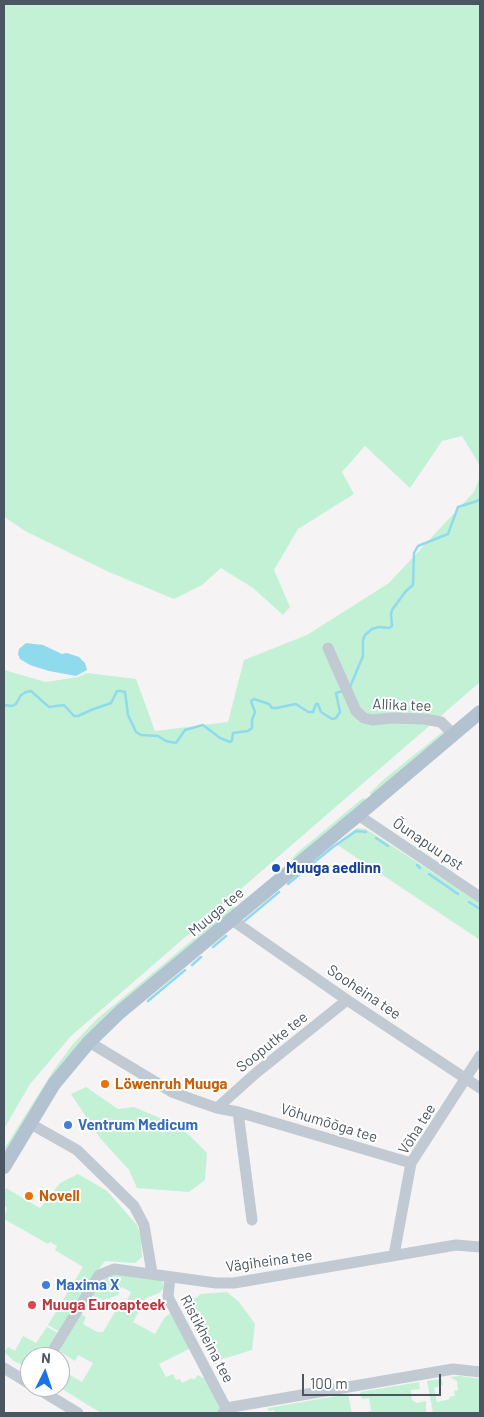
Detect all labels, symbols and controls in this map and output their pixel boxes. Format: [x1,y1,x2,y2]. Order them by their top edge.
street label: Allika tee [372,695,432,715]
street label: Õunapuu pst [389,814,467,874]
place label: Muuga aedlinn [286,859,381,877]
marker: Muuga aedlinn [270,862,282,874]
street label: Muuga tee [185,884,247,940]
street label: Sooheina tee [324,961,404,1023]
street label: Sooputke tee [233,1008,311,1076]
place label: Löwenruh Muuga [115,1075,227,1093]
marker: Löwenruh Muuga [99,1078,111,1090]
street label: Võhumõõga tee [278,1100,380,1146]
street label: Võha tee [394,1100,440,1158]
place label: Ventrum Medicum [78,1116,198,1134]
marker: Ventrum Medicum [62,1119,74,1131]
place label: Novell [39,1187,80,1205]
marker: Novell [23,1190,35,1202]
street label: Vägiheina tee [224,1246,314,1276]
place label: Maxima X [56,1276,119,1294]
marker: Maxima X [40,1279,52,1291]
street label: Ristikheina tee [176,1292,238,1386]
place label: Muuga Euroapteek [42,1296,166,1314]
marker: Muuga Euroapteek [26,1299,38,1311]
north arrow [20,1347,70,1397]
text: N [41,1349,51,1366]
scale bar [304,1364,443,1396]
text: 100 m [310,1374,348,1392]

